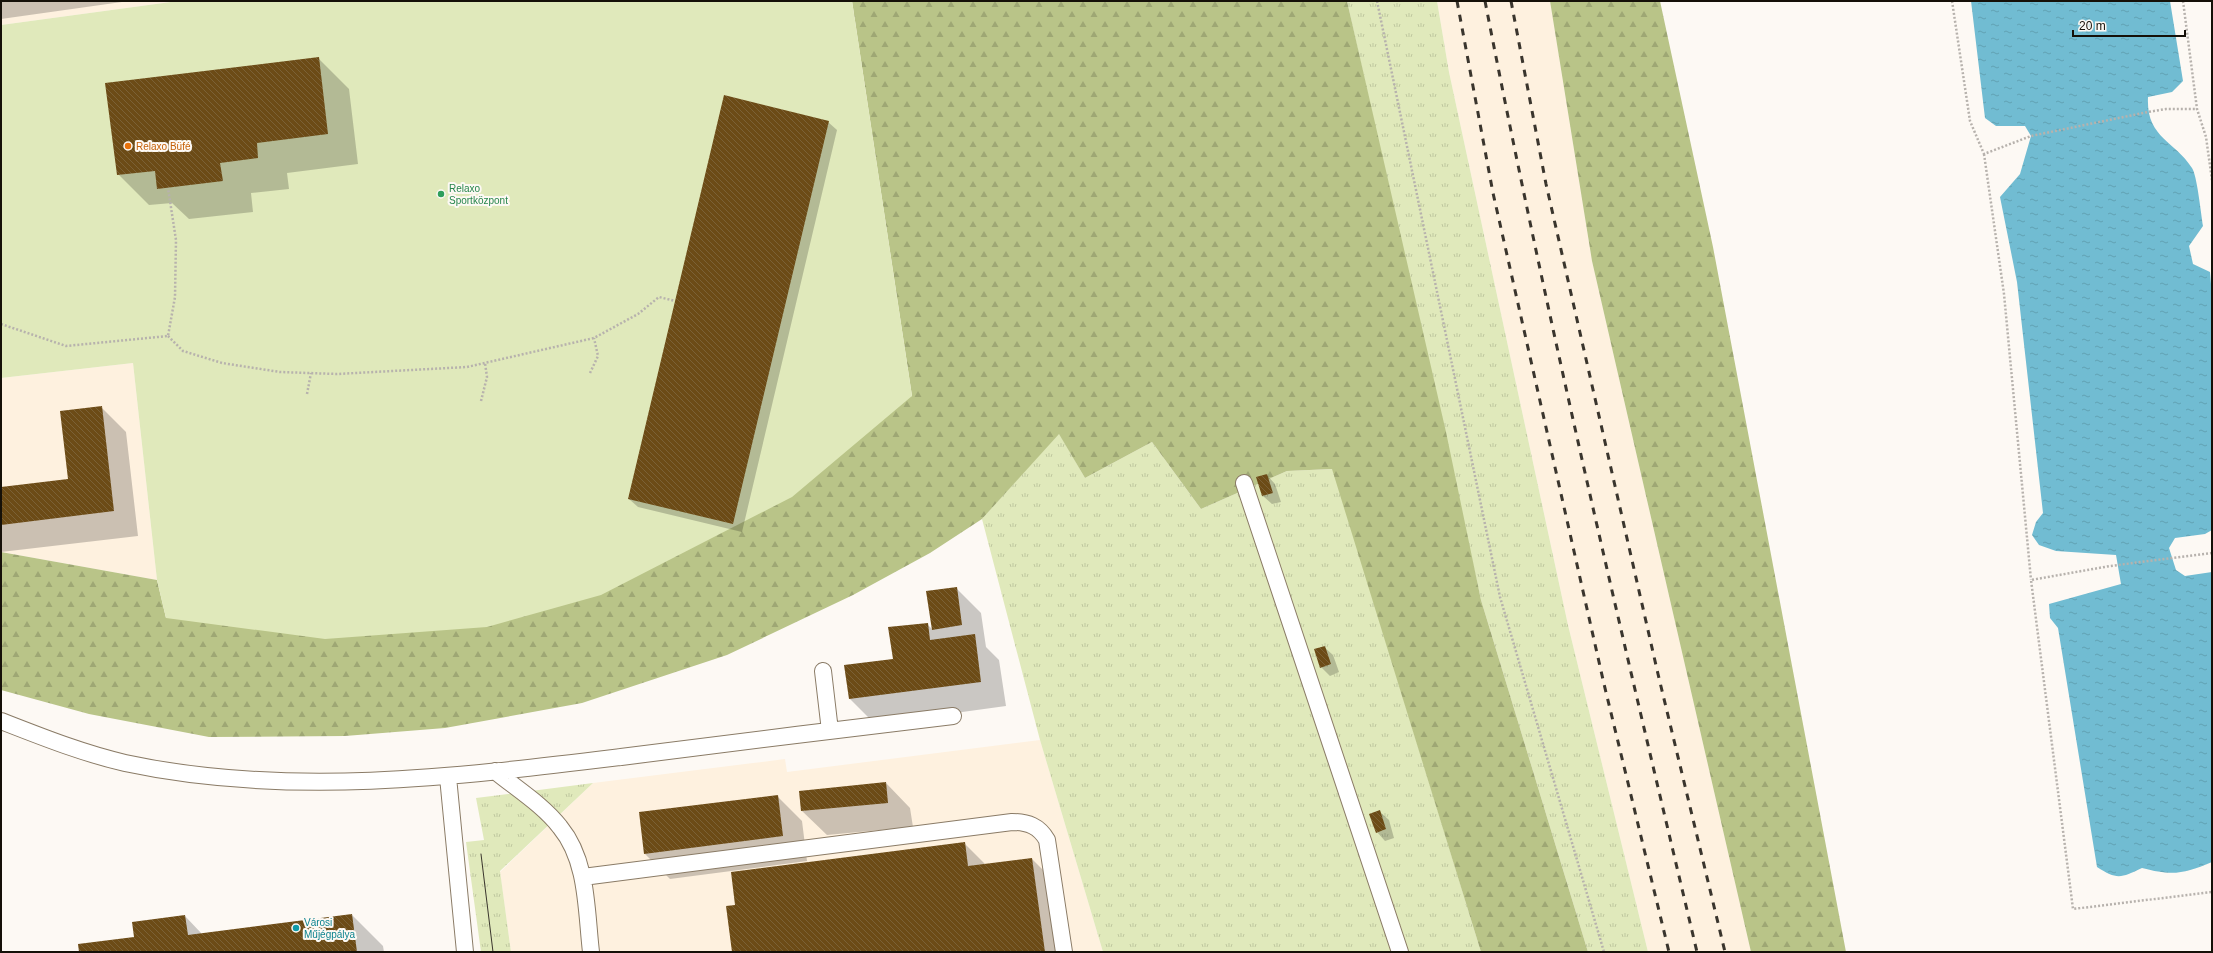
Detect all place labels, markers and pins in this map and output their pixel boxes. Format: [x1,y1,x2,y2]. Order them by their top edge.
marker: Relaxo Büfé [123,141,133,151]
place label: Relaxo Büfé [136,141,191,152]
place label: Relaxo Sportközpont [449,183,508,206]
marker: Relaxo Sportközpont [436,189,446,199]
place label: Városi Műjégpálya [304,917,356,940]
marker: Városi Műjégpálya [291,923,301,933]

